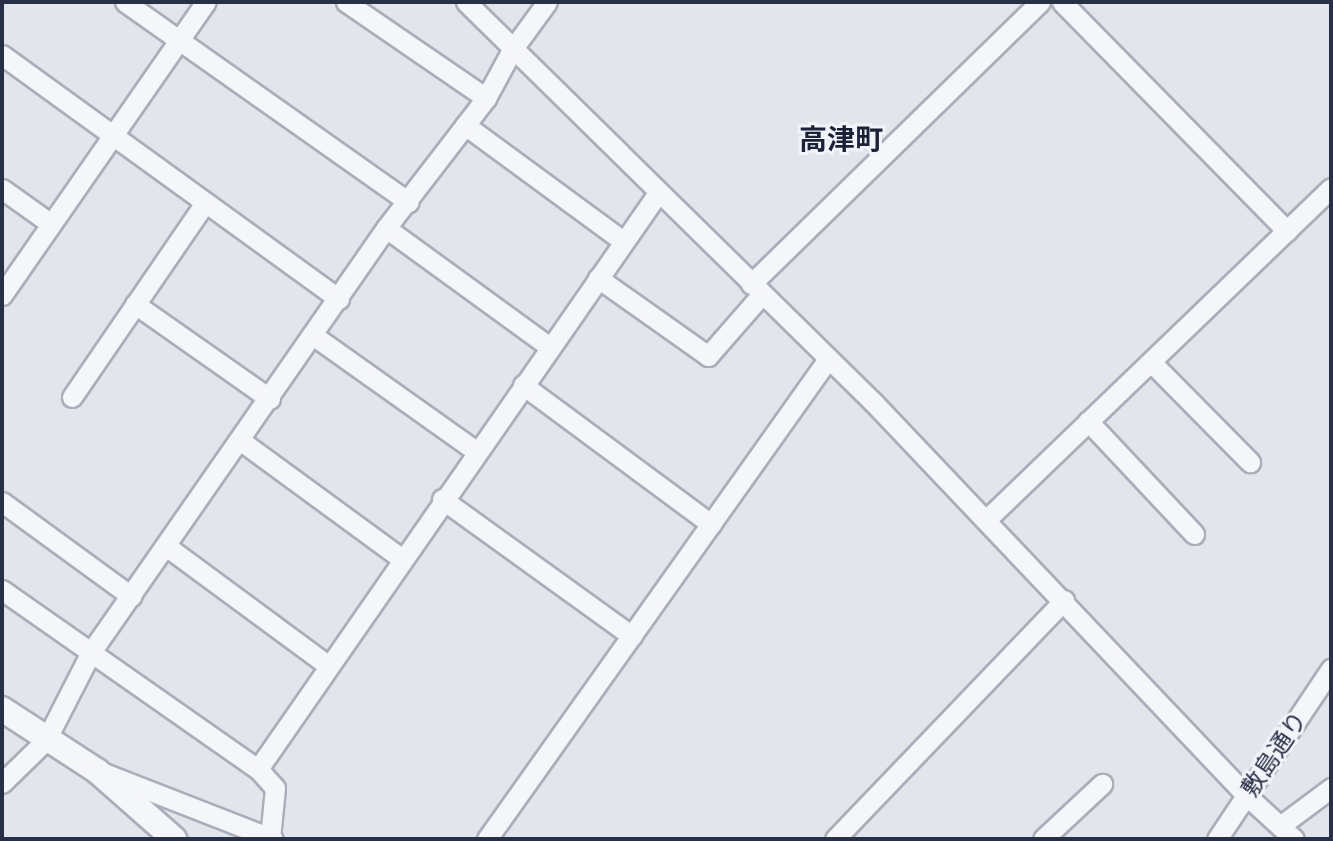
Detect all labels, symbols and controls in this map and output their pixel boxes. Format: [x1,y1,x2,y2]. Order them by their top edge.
district label: 高津町 [799,123,883,157]
street label: 敷島通り [1235,706,1313,802]

